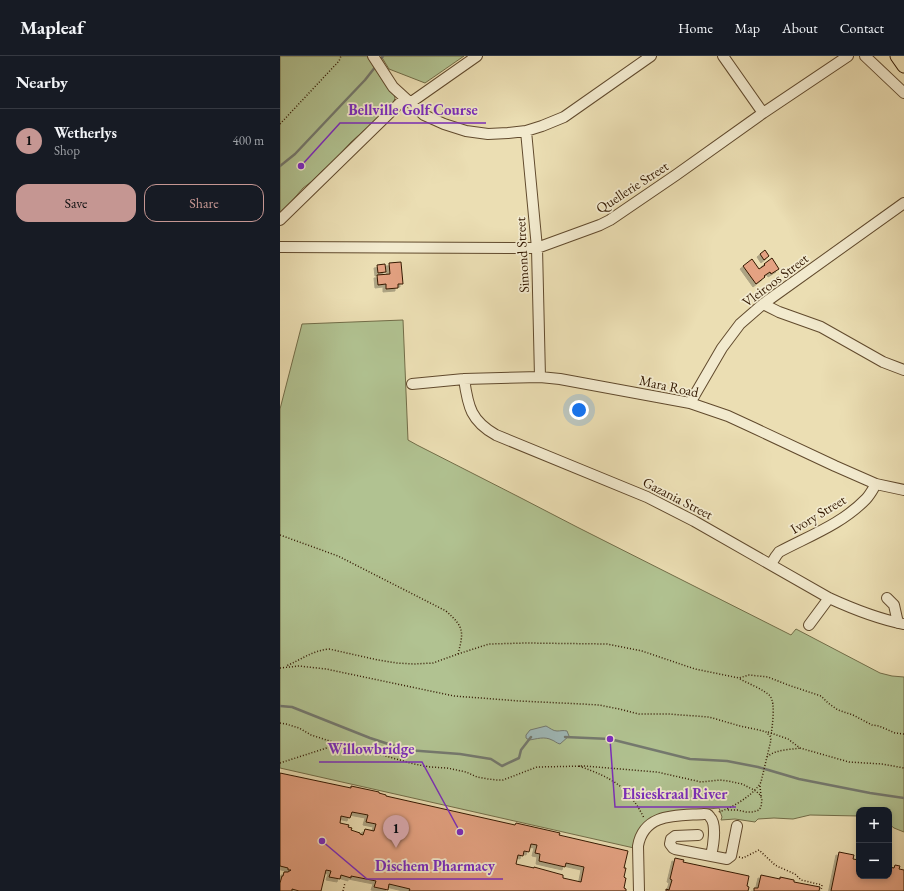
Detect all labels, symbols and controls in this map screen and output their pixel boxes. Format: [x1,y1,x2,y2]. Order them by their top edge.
text: Mapleaf [20,15,84,40]
text: Home [678,19,713,37]
text: Map [735,19,760,37]
text: About [782,19,818,37]
text: Contact [840,19,884,37]
text: Nearby [16,71,68,93]
callout: Bellville Golf Course [340,96,486,123]
text: Bellville Golf Course [348,100,478,119]
text: Wetherlys [54,123,117,142]
text: 1 [26,132,32,149]
text: 400 m [233,132,264,149]
text: Shop [54,142,80,159]
street label: Quellerie Street [592,157,672,217]
button: Save [16,184,136,222]
button: Share [144,184,264,222]
street label: Simond Street [511,216,533,293]
street label: Vleiroos Street [738,249,812,311]
street label: Mara Road [638,371,701,401]
your location [569,400,589,420]
street label: Gazania Street [640,473,717,524]
street label: Ivory Street [787,490,850,538]
callout: Willowbridge [319,735,422,762]
text: Willowbridge [328,739,414,758]
callout: Elsieskraal River [615,780,736,807]
text: Elsieskraal River [622,784,728,803]
map controls [856,807,892,879]
button: + [856,807,892,843]
pin: 1 [383,815,409,848]
button: − [856,843,892,879]
callout: Dischem Pharmacy [367,852,503,879]
text: Dischem Pharmacy [375,856,496,875]

